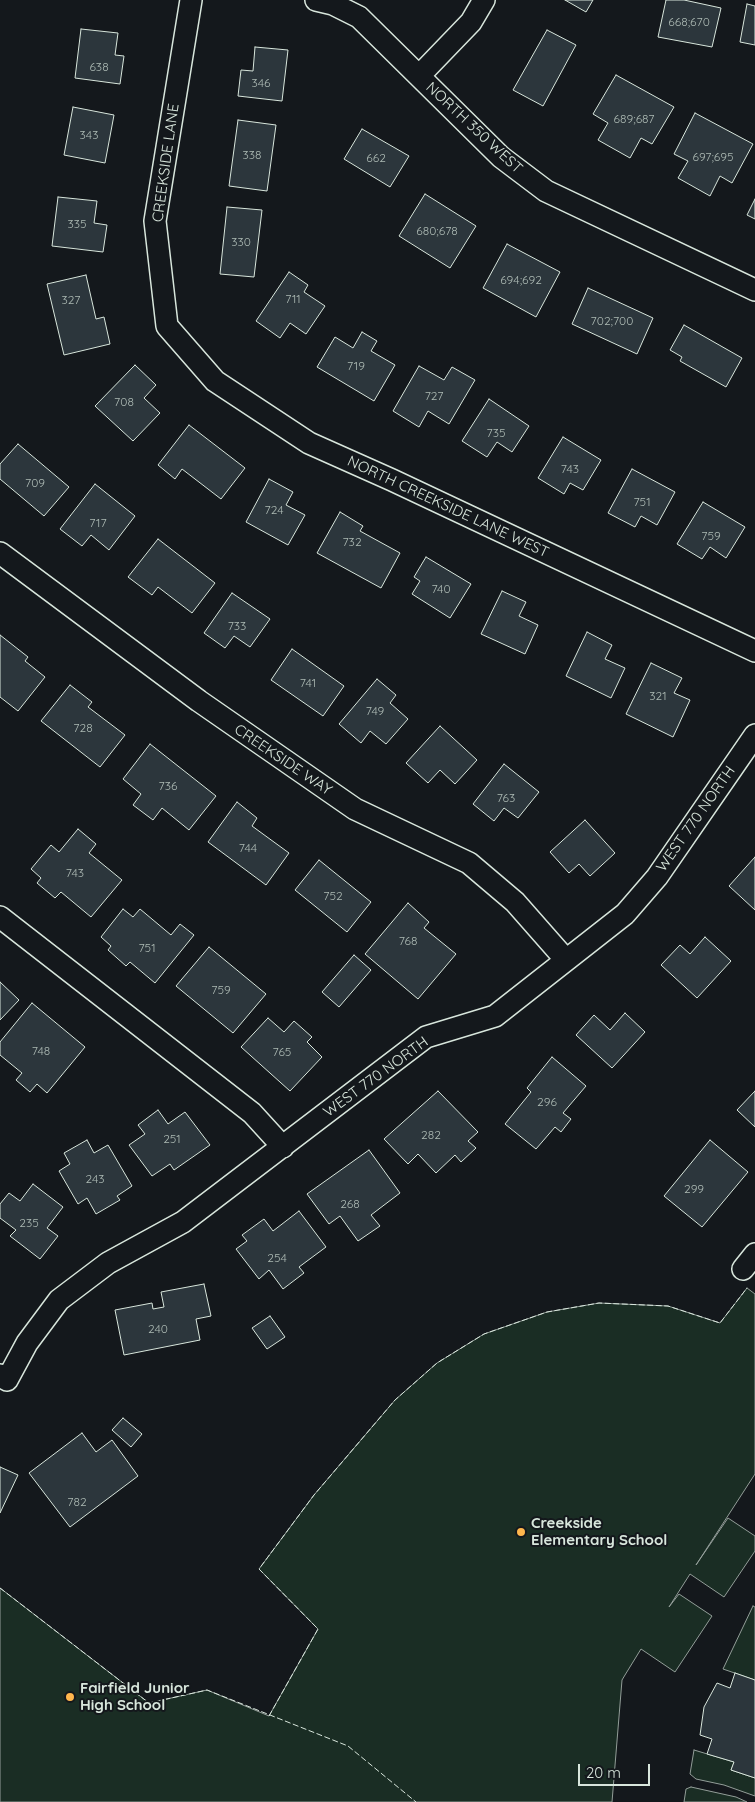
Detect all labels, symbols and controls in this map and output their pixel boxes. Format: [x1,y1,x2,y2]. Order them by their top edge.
house number: 668;670 [668,15,710,29]
house number: 638 [89,60,109,74]
house number: 346 [251,76,271,90]
street label: NORTH 350 WEST [422,79,526,177]
street label: CREEKSIDE LANE [149,103,183,223]
house number: 689;687 [614,112,654,126]
house number: 343 [80,128,98,142]
house number: 338 [242,148,262,162]
house number: 697;695 [692,150,734,164]
house number: 662 [366,151,386,165]
house number: 335 [67,217,87,231]
house number: 680;678 [416,224,458,238]
house number: 330 [231,235,251,249]
house number: 694;692 [500,273,542,287]
house number: 711 [285,292,301,306]
house number: 327 [62,293,80,307]
house number: 702;700 [591,314,633,328]
house number: 719 [347,359,365,373]
house number: 727 [425,389,443,403]
house number: 708 [114,395,134,409]
house number: 735 [487,426,505,440]
street label: NORTH CREEKSIDE LANE WEST [344,452,552,562]
house number: 743 [561,462,579,476]
house number: 709 [25,476,45,490]
house number: 751 [633,495,651,509]
house number: 724 [265,503,283,517]
house number: 717 [89,516,107,530]
house number: 759 [701,529,721,543]
house number: 732 [342,535,362,549]
house number: 740 [431,582,451,596]
house number: 733 [228,619,246,633]
house number: 741 [300,676,316,690]
house number: 321 [649,689,667,703]
house number: 749 [366,704,384,718]
house number: 728 [73,721,93,735]
street label: CREEKSIDE WAY [231,721,335,799]
street label: WEST 770 NORTH [653,763,739,875]
house number: 736 [159,779,177,793]
house number: 763 [497,791,515,805]
house number: 744 [239,841,257,855]
house number: 743 [66,866,84,880]
house number: 752 [323,889,343,903]
house number: 768 [399,934,417,948]
house number: 751 [138,941,156,955]
house number: 759 [211,983,231,997]
street label: WEST 770 NORTH [320,1033,432,1121]
house number: 748 [32,1044,50,1058]
house number: 765 [273,1045,291,1059]
house number: 296 [537,1095,557,1109]
house number: 282 [421,1128,441,1142]
house number: 251 [163,1132,181,1146]
house number: 243 [85,1172,105,1186]
house number: 299 [684,1182,704,1196]
house number: 268 [340,1197,360,1211]
house number: 235 [19,1216,39,1230]
house number: 254 [267,1251,287,1265]
house number: 240 [148,1322,168,1336]
house number: 782 [67,1495,87,1509]
place label: Creekside Elementary School [531,1514,667,1549]
marker: Creekside Elementary School [515,1526,527,1538]
place label: Fairfield Junior High School [80,1679,189,1714]
marker: Fairfield Junior High School [64,1691,76,1703]
scale bar [580,1754,652,1786]
text: 20 m [586,1763,621,1782]

